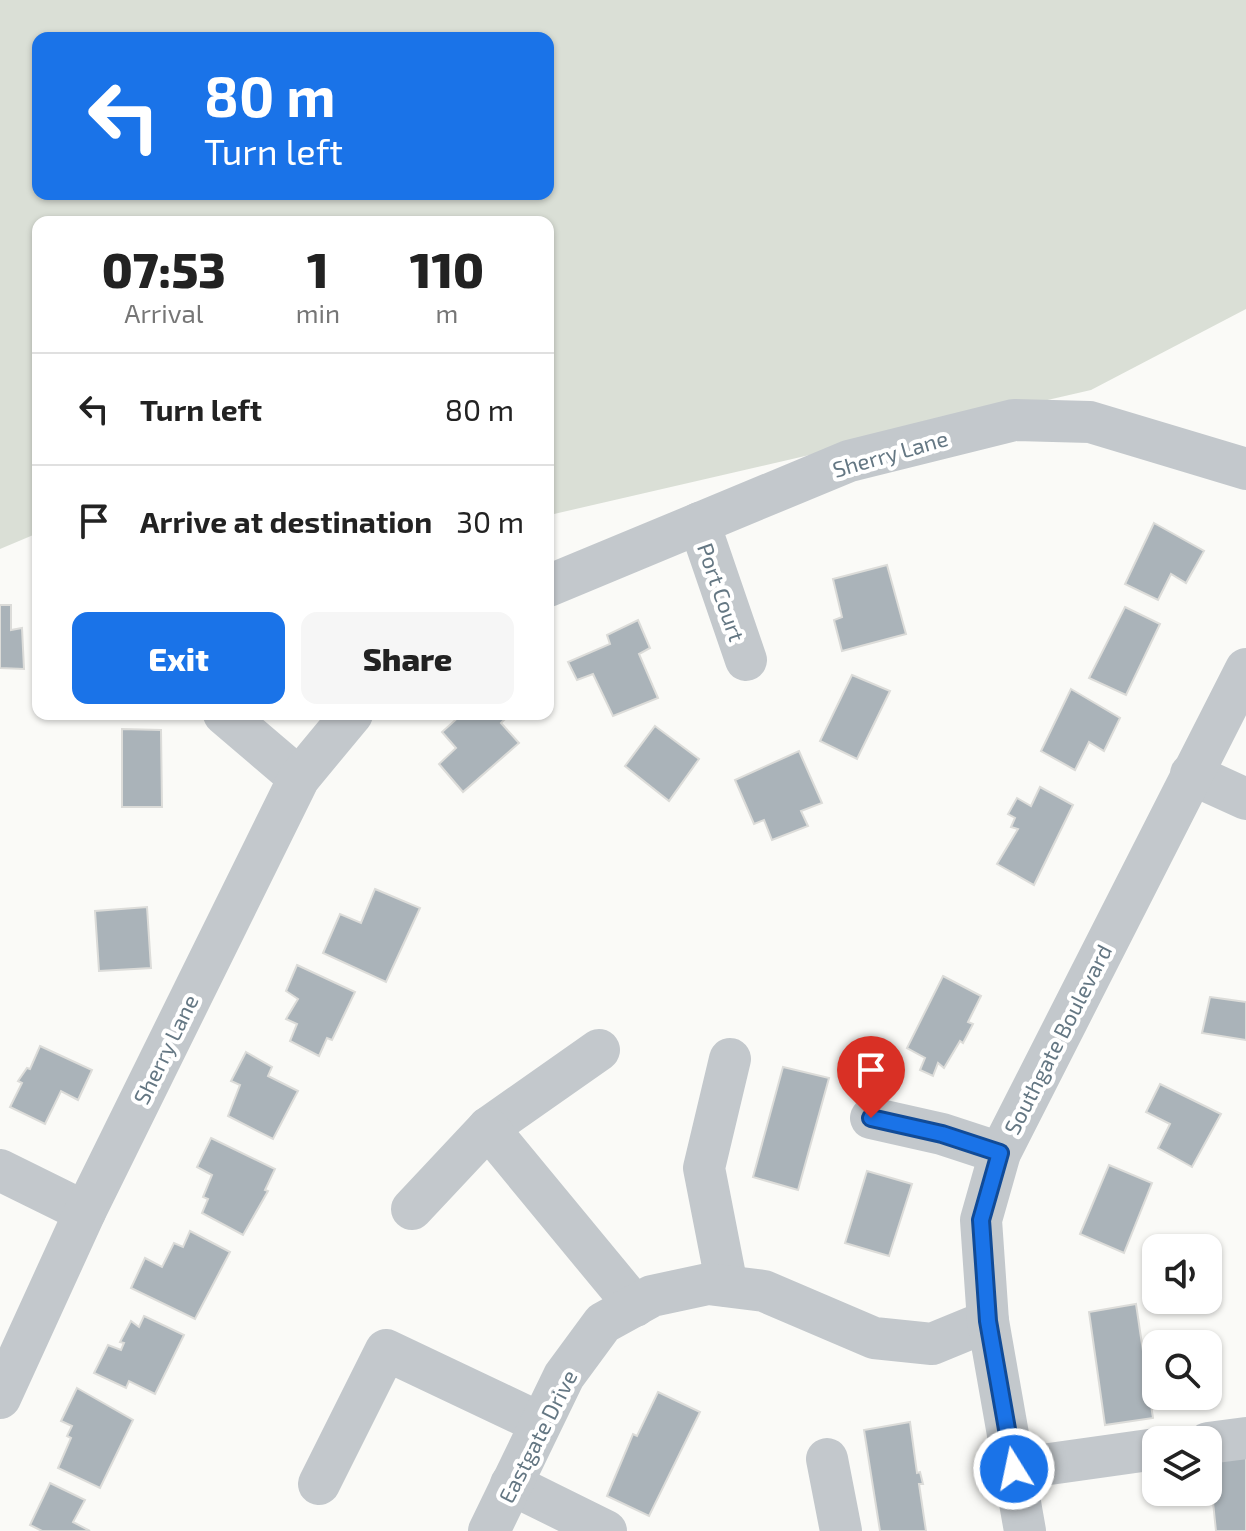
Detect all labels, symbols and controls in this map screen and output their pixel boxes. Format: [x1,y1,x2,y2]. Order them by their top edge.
text: 80 m [204,61,336,128]
icon: left [72,64,176,168]
text: Turn left [204,129,343,172]
text: 07:53 [102,240,226,298]
text: 1 [307,240,329,298]
text: 110 [410,240,484,298]
text: Arrival [124,297,203,328]
text: min [296,297,340,328]
text: m [436,297,458,328]
icon: left [72,387,116,431]
text: Turn left [140,391,262,427]
text: 80 m [445,391,514,427]
street label: Sherry Lane [829,424,951,482]
icon: arrive [72,499,116,543]
text: Arrive at destination [140,503,432,539]
text: 30 m [456,503,524,539]
street label: Port Court [693,539,751,645]
button: Exit [72,612,285,704]
button: Share [301,612,514,704]
street label: Southgate Boulevard [998,940,1116,1138]
street label: Sherry Lane [127,990,203,1108]
pin [837,1036,905,1118]
icon: arrive [849,1048,893,1092]
map controls [1142,1234,1222,1506]
button: sound [1142,1234,1222,1314]
button: search [1142,1330,1222,1410]
street label: Eastgate Drive [492,1365,582,1507]
button: layers [1142,1426,1222,1506]
position arrow [972,1427,1056,1511]

